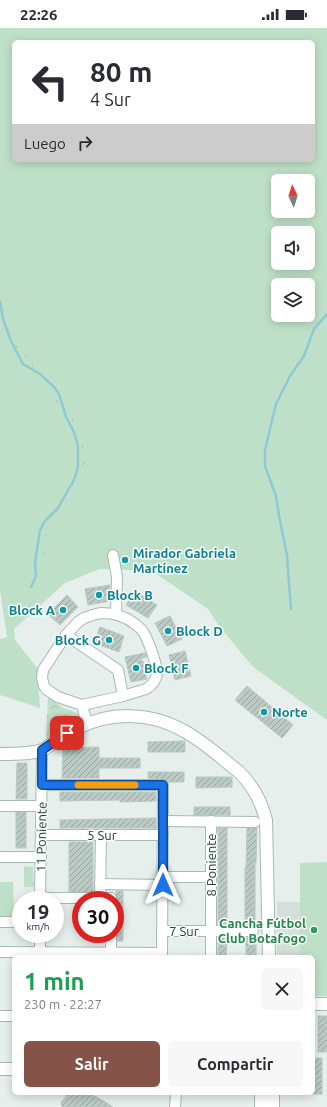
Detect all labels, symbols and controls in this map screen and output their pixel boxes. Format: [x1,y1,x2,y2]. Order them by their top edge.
text: 22:26 [20,6,58,23]
icon: left [24,56,76,108]
text: 80 m [90,56,152,87]
text: 4 Sur [90,89,131,109]
icon: right [74,132,96,154]
text: Luego [24,135,66,152]
north arrow [271,174,315,218]
map controls [271,174,315,322]
button: sound [271,226,315,270]
button: layers [271,278,315,322]
place label: Mirador Gabriela Martínez [133,546,236,575]
marker: Mirador Gabriela Martínez [120,555,130,565]
place label: Block B [107,588,153,602]
marker: Block B [94,590,104,600]
place label: Block A [9,603,56,617]
marker: Block A [58,605,68,615]
place label: Block D [176,624,223,638]
marker: Block D [163,626,173,636]
place label: Block G [55,633,101,647]
marker: Block G [104,635,114,645]
place label: Block F [144,661,188,675]
marker: Block F [131,663,141,673]
place label: Norte [272,705,308,719]
marker: Norte [259,707,269,717]
pin [50,716,84,750]
icon: arrive [56,722,78,744]
street label: 11 Poniente [33,802,49,872]
street label: 5 Sur [87,828,117,842]
street label: 8 Poniente [204,834,218,897]
position arrow [142,864,184,906]
speed limit sign: 30 [72,891,124,943]
text: 19 [27,900,49,923]
place label: Cancha Fútbol Club Botafogo [218,916,306,945]
text: km/h [26,921,50,932]
street label: 7 Sur [169,924,199,938]
marker: Cancha Fútbol Club Botafogo [309,925,319,935]
text: 1 min [24,968,85,995]
button: close [261,968,303,1010]
text: 230 m · 22:27 [24,997,102,1011]
button: Salir [24,1041,160,1087]
button: Compartir [168,1041,303,1087]

